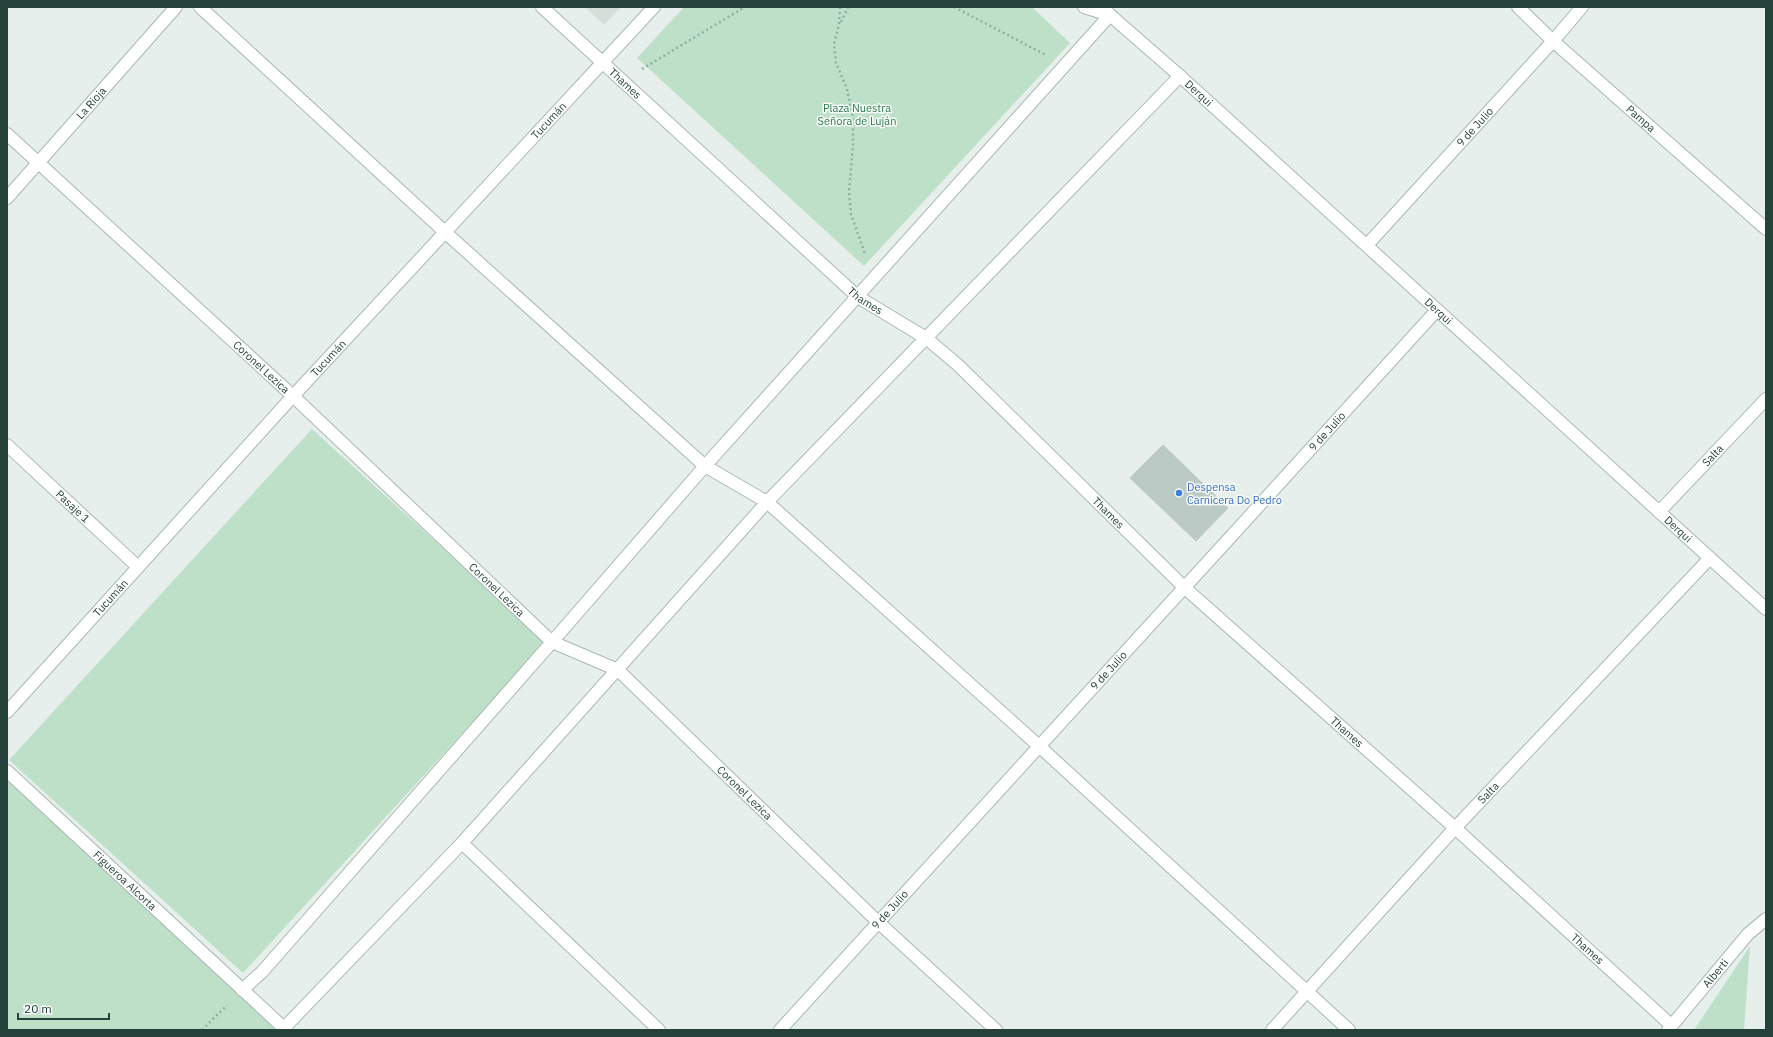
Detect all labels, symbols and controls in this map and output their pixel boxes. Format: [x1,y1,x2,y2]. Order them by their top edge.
street label: Thames [606,65,645,102]
street label: Derqui [1182,77,1216,109]
street label: La Rioja [73,84,109,122]
street label: Tucumán [528,99,569,142]
park label: Plaza Nuestra Señora de Luján [818,101,896,128]
street label: Pampa [1623,102,1658,135]
street label: 9 de Julio [1453,104,1496,149]
street label: Thames [845,284,885,317]
street label: Derqui [1422,295,1455,327]
street label: Tucumán [308,337,349,379]
street label: Coronel Lezica [230,338,293,397]
street label: 9 de Julio [1306,409,1348,454]
street label: Salta [1699,441,1726,469]
place label: Despensa Carnicera Do Pedro [1187,480,1282,507]
street label: Pasaje 1 [53,487,93,526]
marker: Despensa Carnicera Do Pedro [1174,488,1184,498]
street label: Thames [1089,494,1127,532]
street label: Derqui [1661,513,1695,545]
street label: Coronel Lezica [466,560,528,619]
street label: Tucumán [90,576,131,619]
street label: 9 de Julio [1087,648,1130,693]
street label: Thames [1328,714,1366,750]
street label: Coronel Lezica [714,763,775,823]
street label: Salta [1475,779,1502,807]
street label: Figueroa Alcorta [90,848,160,913]
street label: 9 de Julio [868,887,911,932]
street label: Thames [1568,930,1607,967]
street label: Alberti [1699,956,1731,990]
scale bar [18,995,109,1021]
text: 20 m [24,1001,52,1016]

